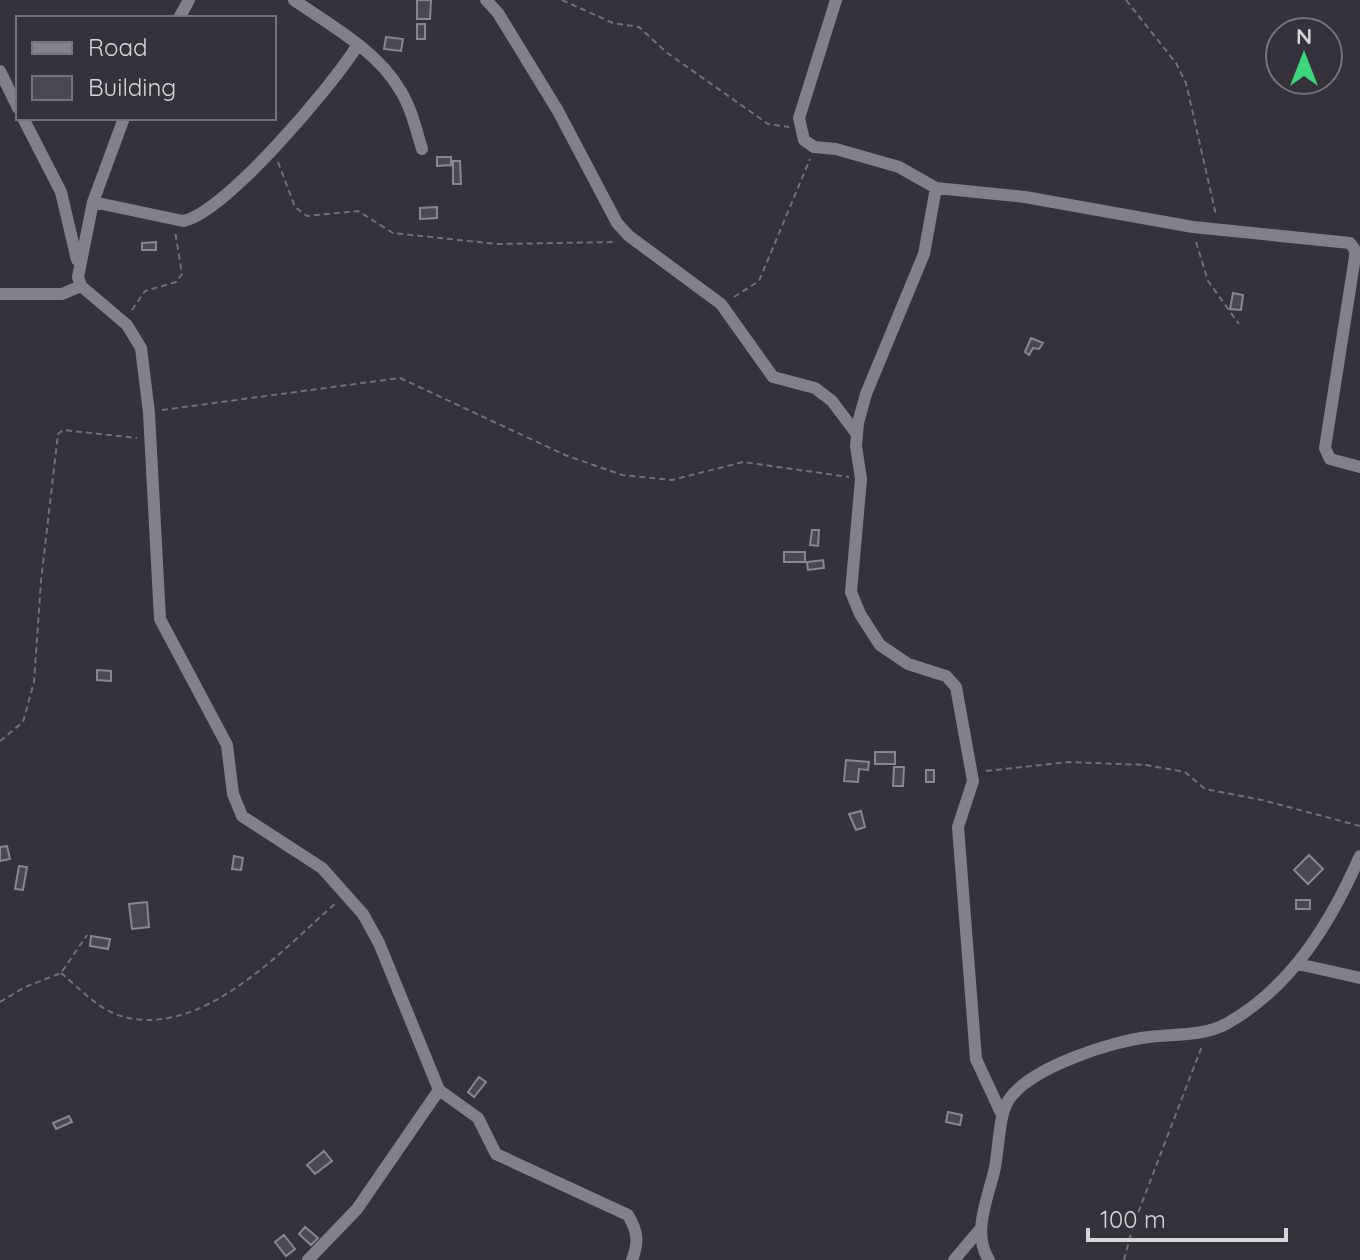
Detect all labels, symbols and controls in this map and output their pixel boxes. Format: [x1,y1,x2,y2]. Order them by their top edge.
legend [16,16,276,120]
north arrow [1264,16,1344,96]
text: N [1296,22,1312,50]
text: Road [88,32,148,62]
text: Building [88,72,176,102]
scale bar [1088,1192,1286,1242]
text: 100 m [1100,1204,1166,1234]

